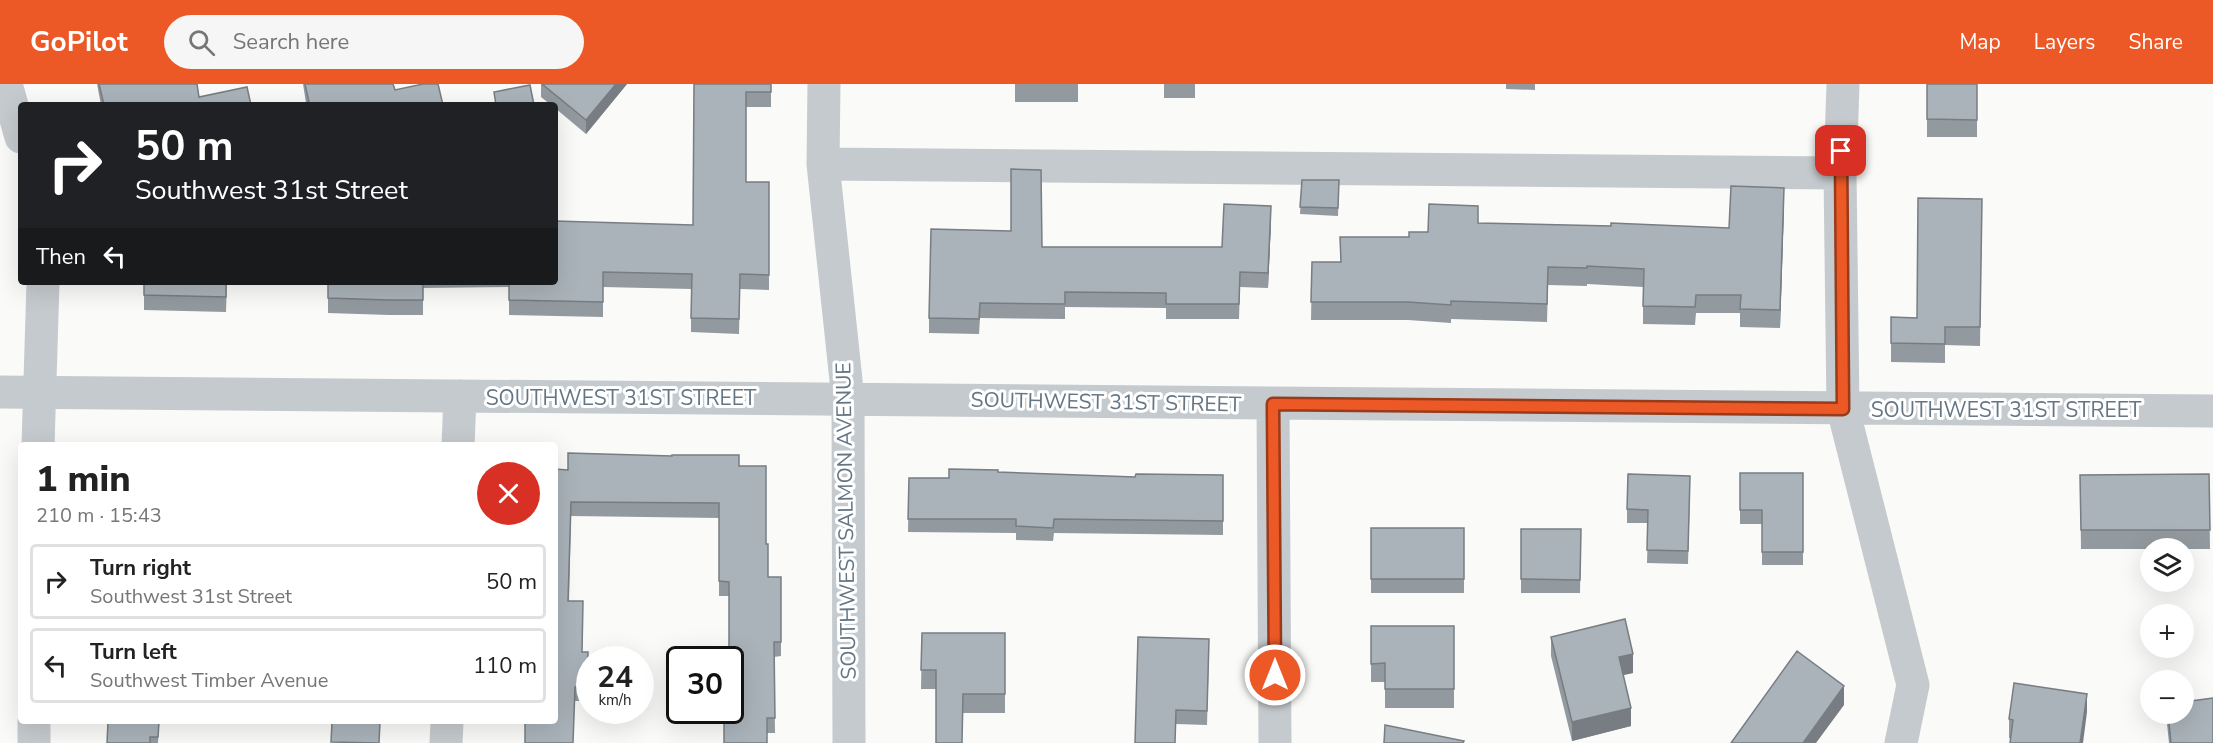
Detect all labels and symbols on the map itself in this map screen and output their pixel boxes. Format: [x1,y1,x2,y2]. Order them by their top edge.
pin [1815,125,1866,176]
street label: SOUTHWEST SALMON AVENUE [829,362,863,680]
street label: SOUTHWEST 31ST STREET [486,384,757,412]
street label: SOUTHWEST 31ST STREET [970,386,1242,418]
street label: SOUTHWEST 31ST STREET [1871,396,2142,424]
position arrow [1243,643,1307,707]
speed limit sign: 30 [666,646,744,724]

